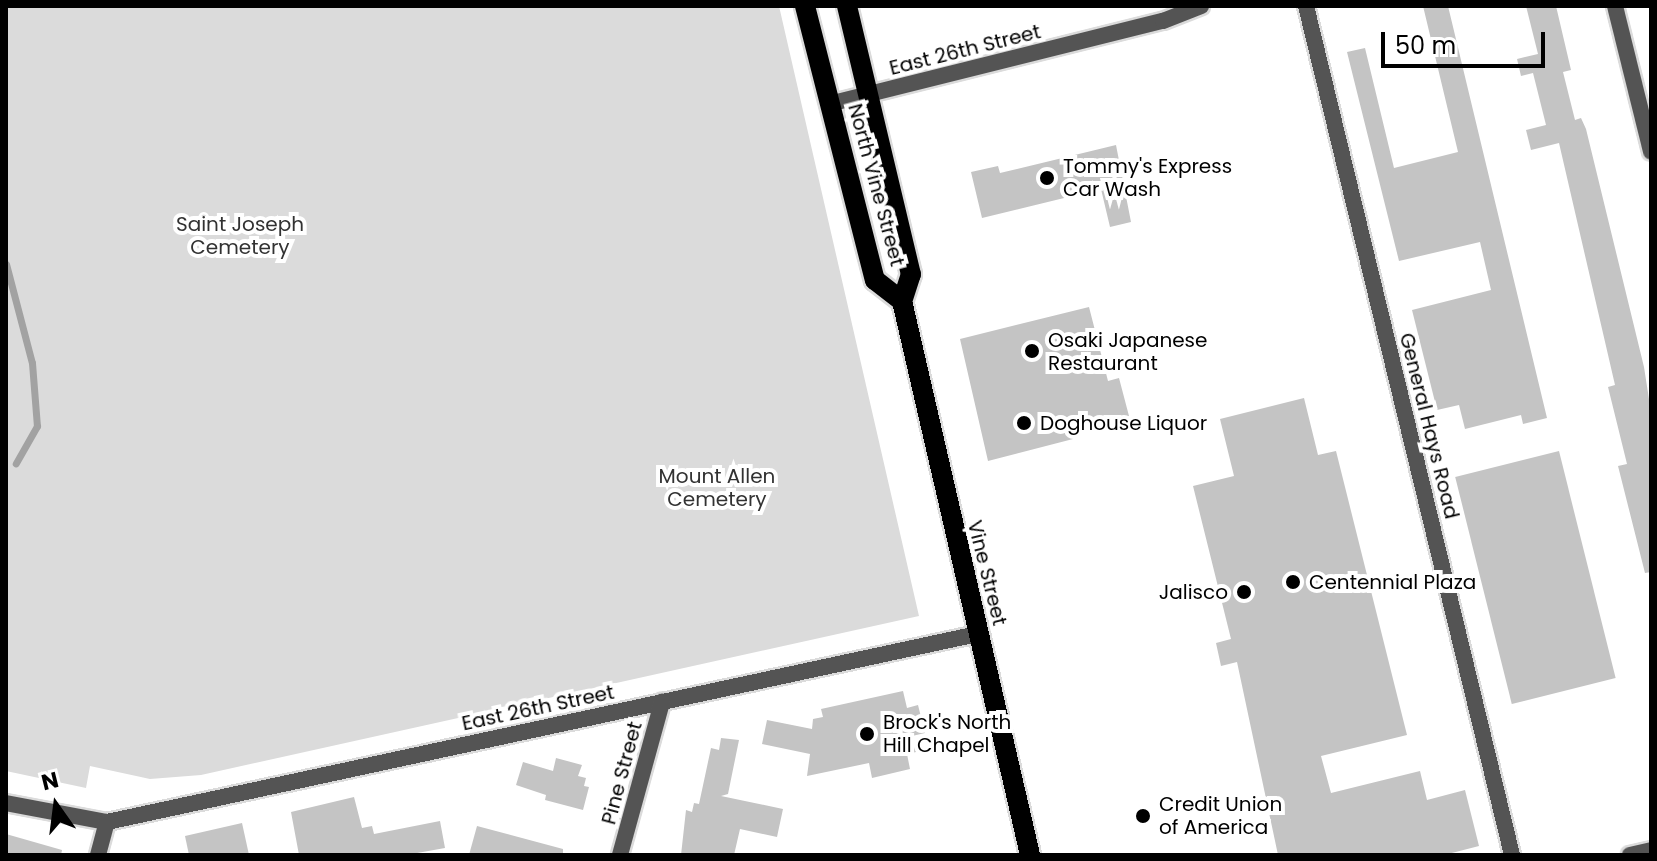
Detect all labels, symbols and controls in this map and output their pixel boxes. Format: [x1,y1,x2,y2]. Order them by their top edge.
scale bar [1385,16,1549,66]
street label: East 26th Street [887,20,1043,80]
text: 50 m [1395,29,1456,62]
street label: North Vine Street [843,101,909,269]
place label: Tommy's Express Car Wash [1063,154,1232,201]
marker: Tommy's Express Car Wash [1038,169,1056,187]
park label: Saint Joseph Cemetery [176,212,304,259]
place label: Osaki Japanese Restaurant [1048,328,1207,375]
street label: General Hays Road [1394,331,1464,521]
marker: Osaki Japanese Restaurant [1023,342,1041,360]
place label: Doghouse Liquor [1040,411,1207,435]
marker: Doghouse Liquor [1015,414,1033,432]
park label: Mount Allen Cemetery [659,464,775,511]
street label: Vine Street [962,518,1012,628]
place label: Centennial Plaza [1309,570,1476,594]
marker: Centennial Plaza [1284,573,1302,591]
place label: Jalisco [1159,580,1228,604]
marker: Jalisco [1235,583,1253,601]
street label: East 26th Street [460,680,616,736]
place label: Brock's North Hill Chapel [883,710,1011,757]
street label: Pine Street [597,719,647,827]
marker: Brock's North Hill Chapel [858,725,876,743]
text: N [38,764,62,798]
north arrow [16,765,96,845]
place label: Credit Union of America [1159,792,1282,839]
marker: Credit Union of America [1134,807,1152,825]

